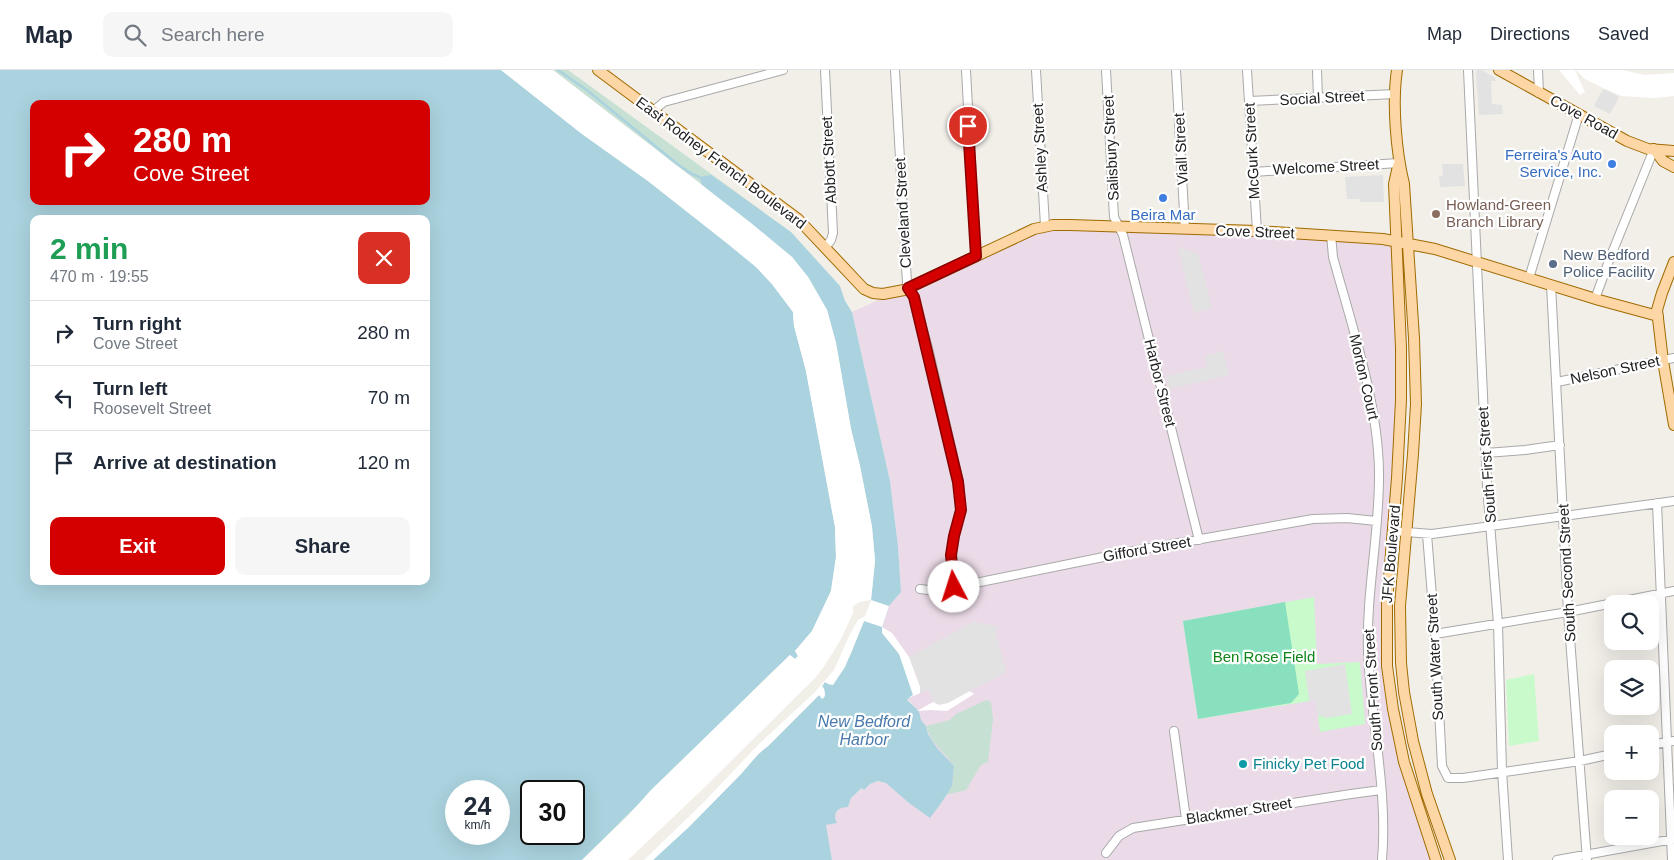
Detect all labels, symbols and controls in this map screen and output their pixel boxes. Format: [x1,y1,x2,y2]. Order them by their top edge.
search box [103,12,453,57]
text: Map [25,21,73,48]
icon: search [121,21,149,49]
text: Search here [161,24,265,45]
text: Map [1427,24,1462,44]
text: Directions [1490,24,1570,44]
text: Saved [1598,24,1649,44]
street label: Social Street [1279,87,1366,108]
street label: Cove Road [1547,91,1621,142]
street label: East Rodney French Boulevard [633,93,810,232]
street label: Salisbury Street [1099,94,1122,201]
street label: McGurk Street [1240,101,1263,200]
street label: Ashley Street [1029,102,1050,193]
pin [947,105,989,147]
icon: arrive [954,112,982,140]
street label: Viall Street [1170,112,1191,186]
street label: Abbott Street [818,115,839,204]
icon: right [50,120,115,185]
text: 280 m [133,120,232,159]
place label: Ferreira's Auto Service, Inc. [1505,146,1602,180]
street label: Welcome Street [1272,155,1380,178]
street label: Cleveland Street [891,156,914,269]
marker: Ferreira's Auto Service, Inc. [1606,158,1618,170]
text: Cove Street [133,161,249,186]
marker: Beira Mar [1157,192,1169,204]
place label: Howland-Green Branch Library [1446,196,1551,230]
place label: Beira Mar [1130,206,1196,223]
marker: Howland-Green Branch Library [1430,208,1442,220]
street label: Cove Street [1215,222,1296,241]
text: 2 min [50,232,128,265]
button: close [358,232,410,284]
place label: New Bedford Police Facility [1563,246,1655,280]
marker: New Bedford Police Facility [1547,258,1559,270]
text: 470 m · 19:55 [50,268,149,285]
text: Turn right [93,313,181,334]
icon: right [50,319,78,347]
text: 280 m [357,322,410,343]
street label: Morton Court [1346,332,1383,422]
text: Cove Street [93,335,177,352]
street label: Harbor Street [1141,337,1180,429]
street label: Nelson Street [1569,352,1662,387]
text: Turn left [93,378,168,399]
icon: left [50,384,78,412]
text: 70 m [368,387,410,408]
text: Roosevelt Street [93,400,211,417]
street label: South First Street [1474,405,1499,524]
icon: arrive [50,449,78,477]
text: Arrive at destination [93,452,277,473]
text: 120 m [357,452,410,473]
street label: South Second Street [1554,503,1579,643]
street label: JFK Boulevard [1378,504,1403,604]
button: Exit [50,517,225,575]
button: Share [235,517,410,575]
street label: Gifford Street [1102,532,1193,565]
position arrow [927,560,979,612]
street label: South Water Street [1423,592,1446,721]
map controls [1604,595,1659,845]
button: search [1604,595,1659,650]
street label: South Front Street [1360,627,1385,752]
park label: Ben Rose Field [1213,648,1315,665]
button: layers [1604,660,1659,715]
water label: New Bedford Harbor [818,713,911,748]
button: + [1604,725,1659,780]
place label: Finicky Pet Food [1253,755,1365,772]
marker: Finicky Pet Food [1237,758,1249,770]
speed limit sign: 30 [520,780,585,845]
button: − [1604,790,1659,845]
text: 24 [464,792,491,820]
street label: Blackmer Street [1185,794,1294,827]
text: km/h [464,818,491,832]

